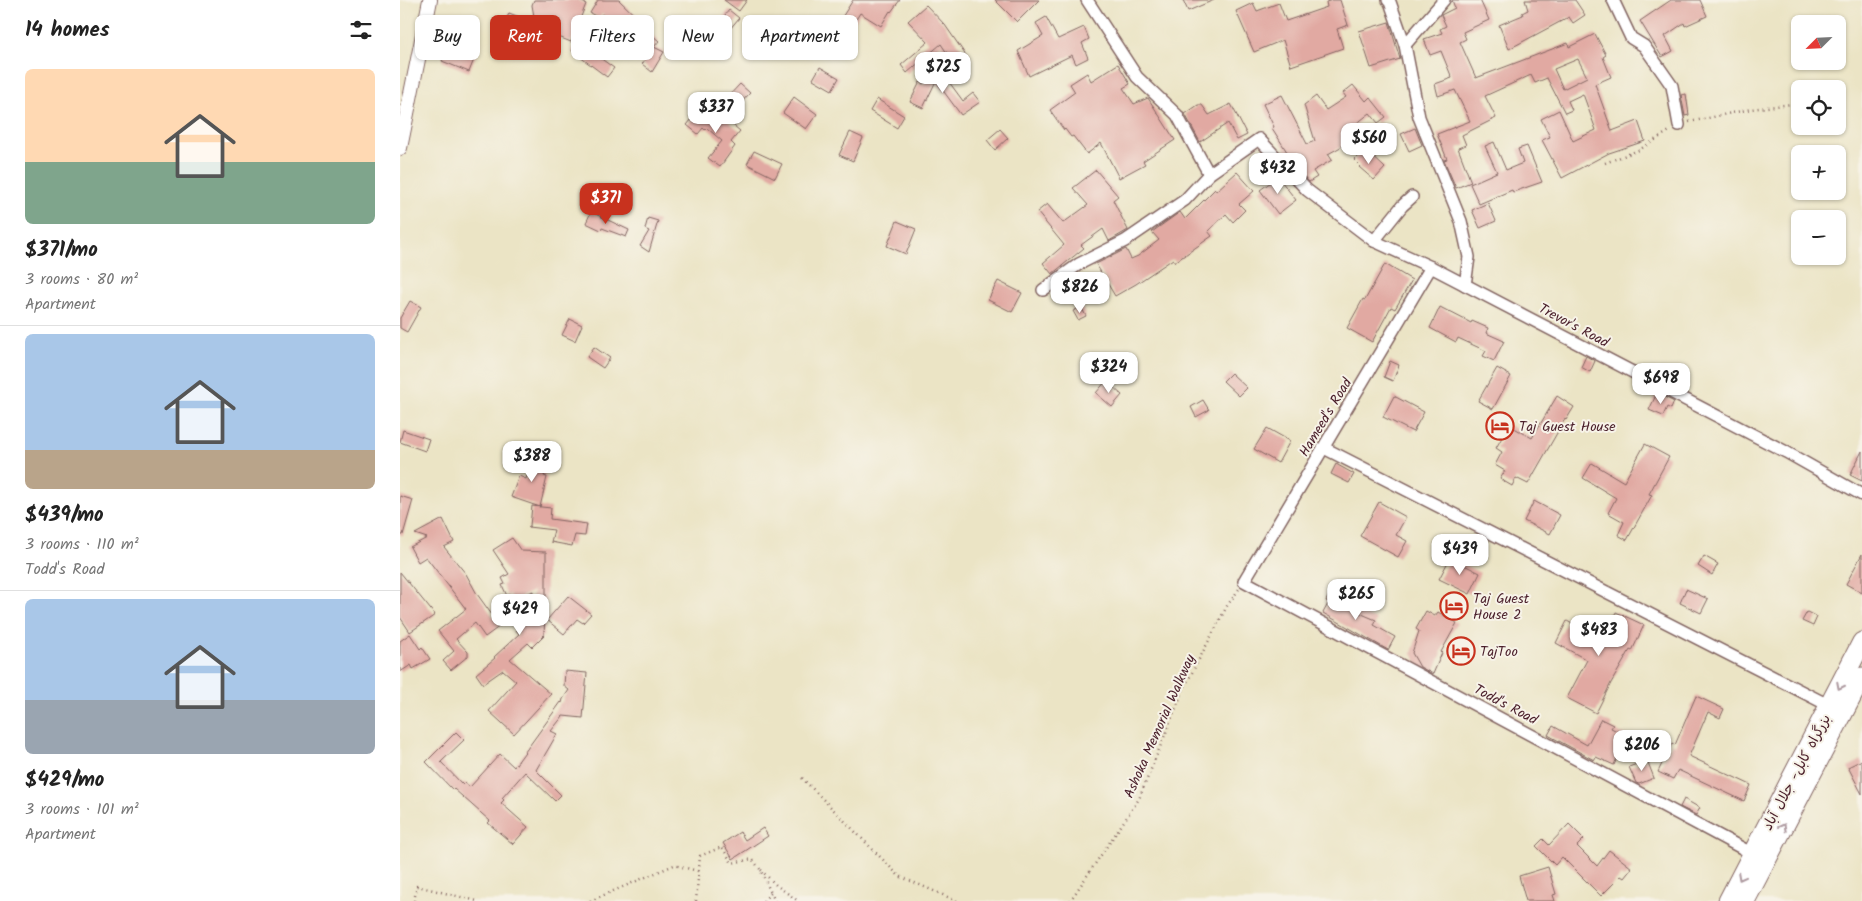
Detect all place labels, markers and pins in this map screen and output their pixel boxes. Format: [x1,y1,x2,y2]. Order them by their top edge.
pin: $725 [913,52,973,94]
pin: $337 [686,92,746,134]
pin: $560 [1339,122,1399,165]
pin: $432 [1248,152,1308,195]
pin: $371 [576,182,636,225]
pin: $826 [1050,272,1110,314]
pin: $324 [1079,352,1139,394]
pin: $698 [1631,362,1691,405]
hotel icon: Taj Guest House [1485,411,1515,441]
place label: Taj Guest House [1519,416,1616,438]
pin: $388 [502,440,562,483]
pin: $439 [1430,534,1490,576]
pin: $265 [1326,578,1386,621]
place label: Taj Guest House 2 [1473,588,1530,626]
hotel icon: Taj Guest House 2 [1439,591,1469,621]
pin: $429 [490,594,550,636]
pin: $483 [1569,614,1629,657]
hotel icon: TajToo [1446,636,1476,666]
place label: TajToo [1480,641,1518,663]
pin: $206 [1612,730,1672,772]

